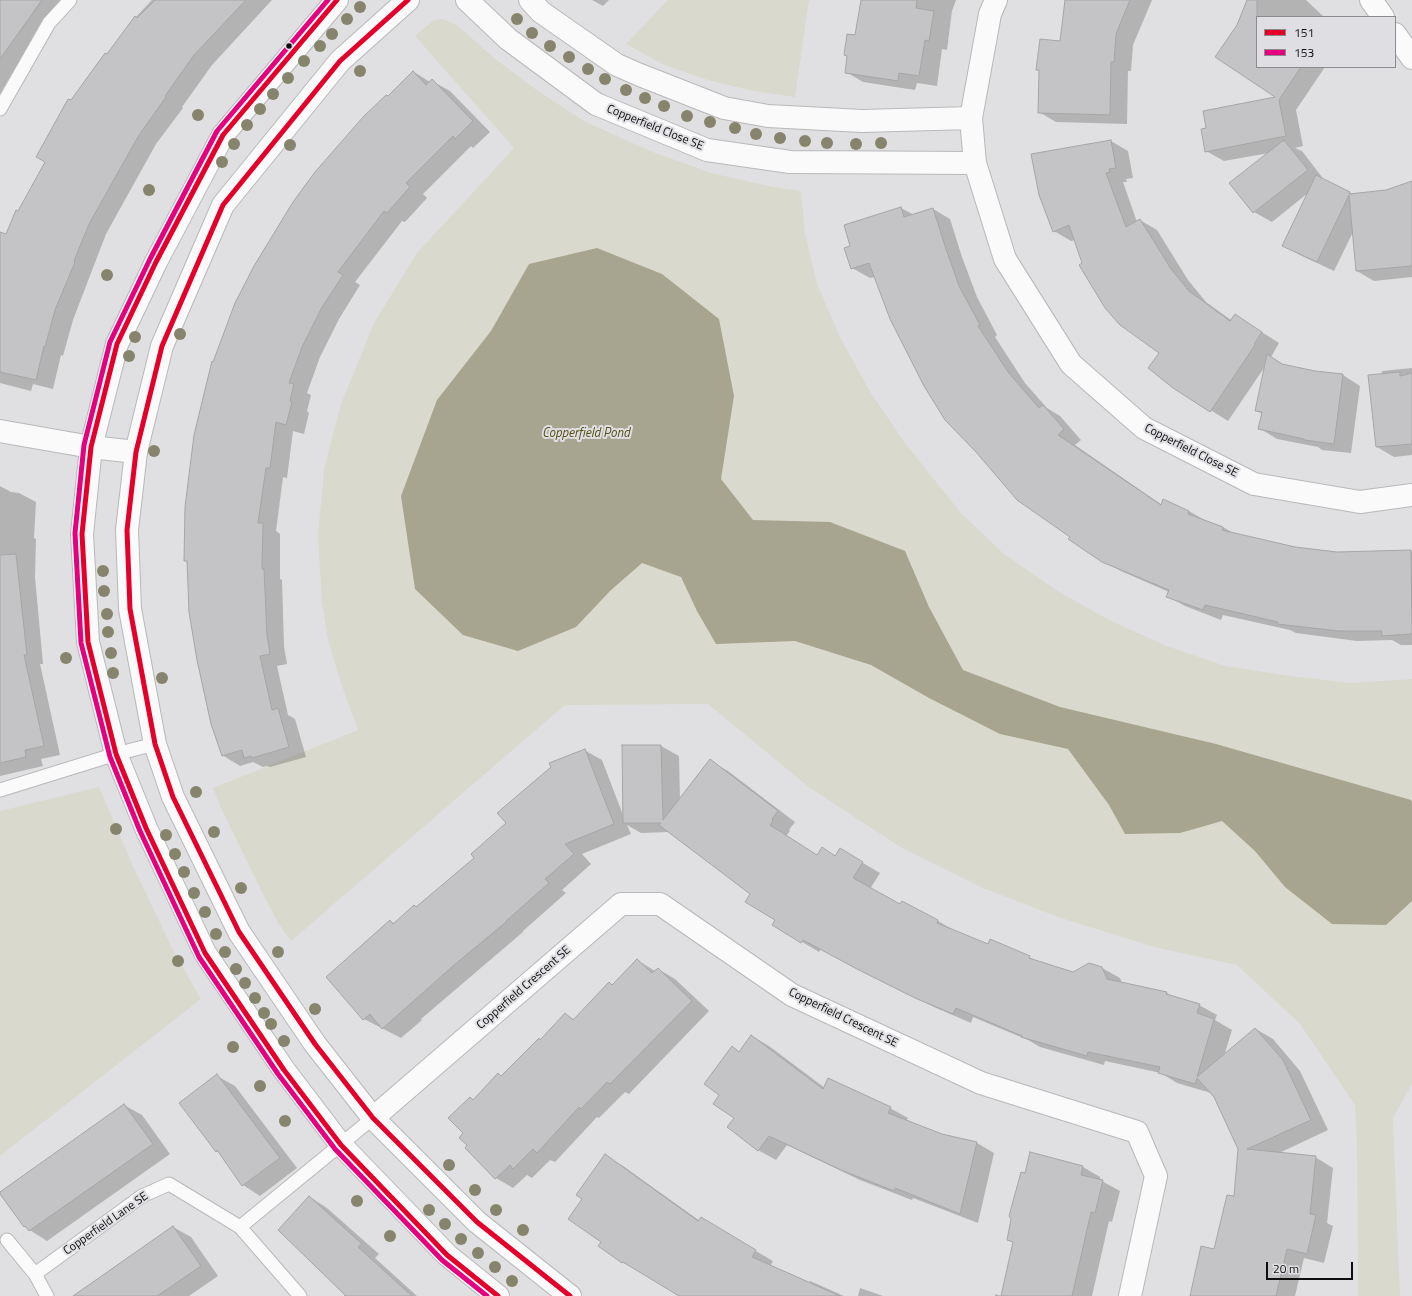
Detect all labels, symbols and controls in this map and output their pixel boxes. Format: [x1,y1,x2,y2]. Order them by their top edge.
legend [1256,16,1396,68]
text: 151 [1294,23,1314,42]
unlabelled marker [284,41,294,51]
text: 153 [1294,43,1314,62]
street label: Copperfield Close SE [605,102,705,154]
street label: Copperfield Close SE [1142,421,1240,481]
water label: Copperfield Pond [542,426,630,442]
street label: Copperfield Crescent SE [474,943,574,1033]
street label: Copperfield Crescent SE [786,985,900,1051]
street label: Copperfield Lane SE [61,1189,151,1259]
scale bar [1268,1254,1355,1280]
text: 20 m [1273,1259,1299,1278]

